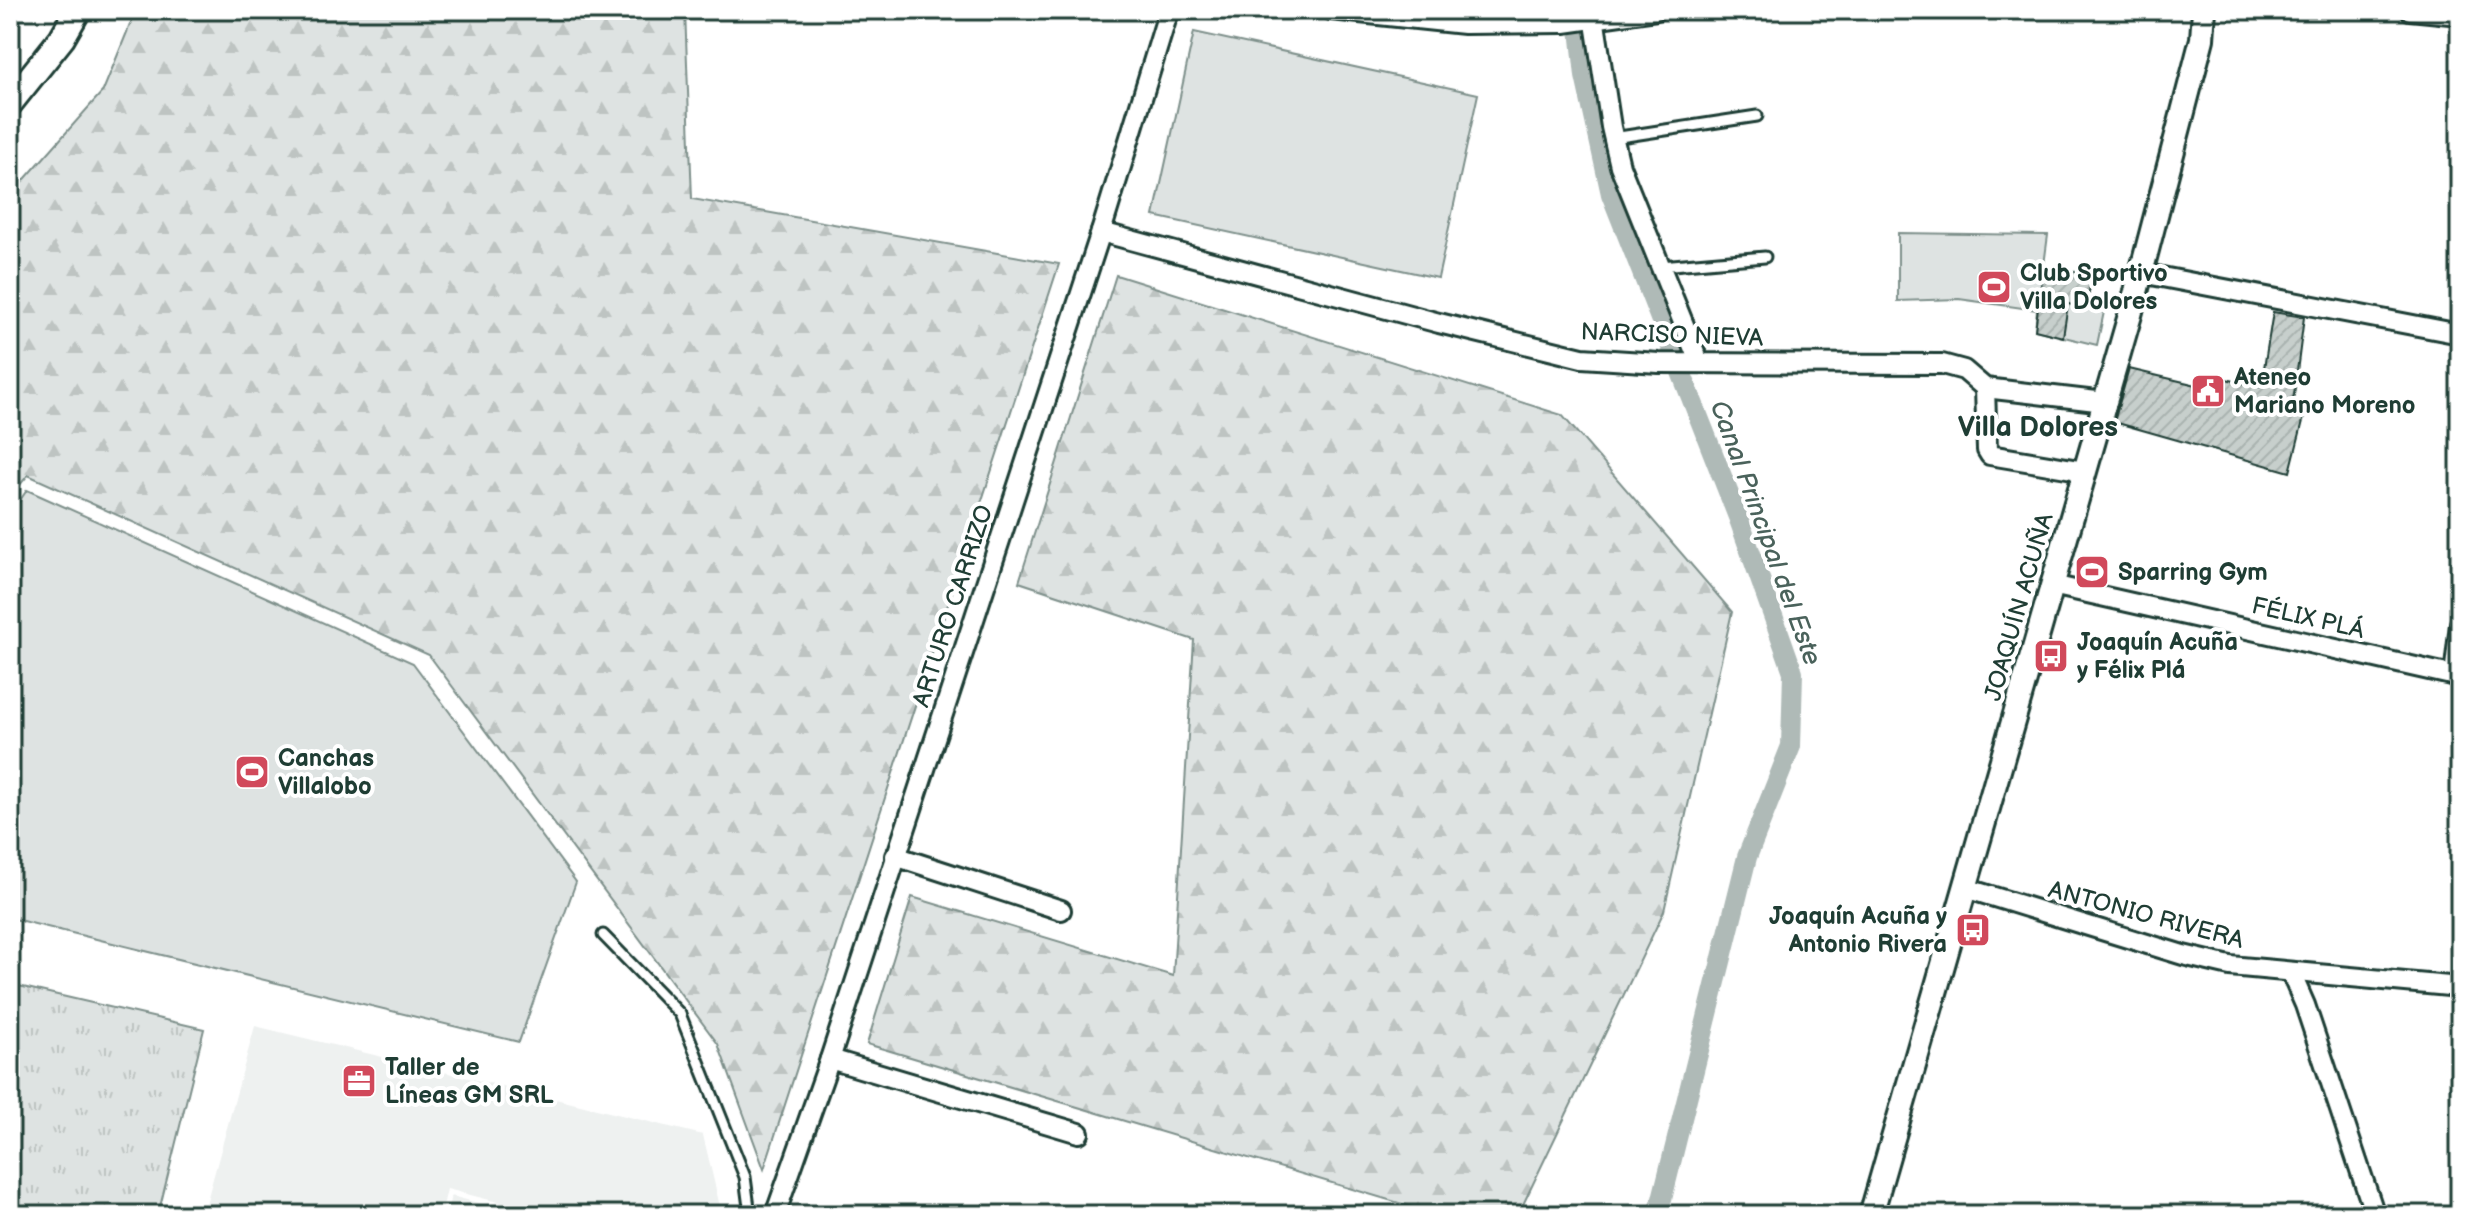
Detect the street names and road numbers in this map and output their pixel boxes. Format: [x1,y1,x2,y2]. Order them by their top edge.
street label: NARCISO NIEVA [1580,317,1764,353]
street label: ARTURO CARRIZO [907,501,999,711]
street label: JOAQUÍN ACUÑA [1977,509,2060,704]
street label: FÉLIX PLÁ [2249,590,2367,645]
street label: ANTONIO RIVERA [2045,875,2247,955]

